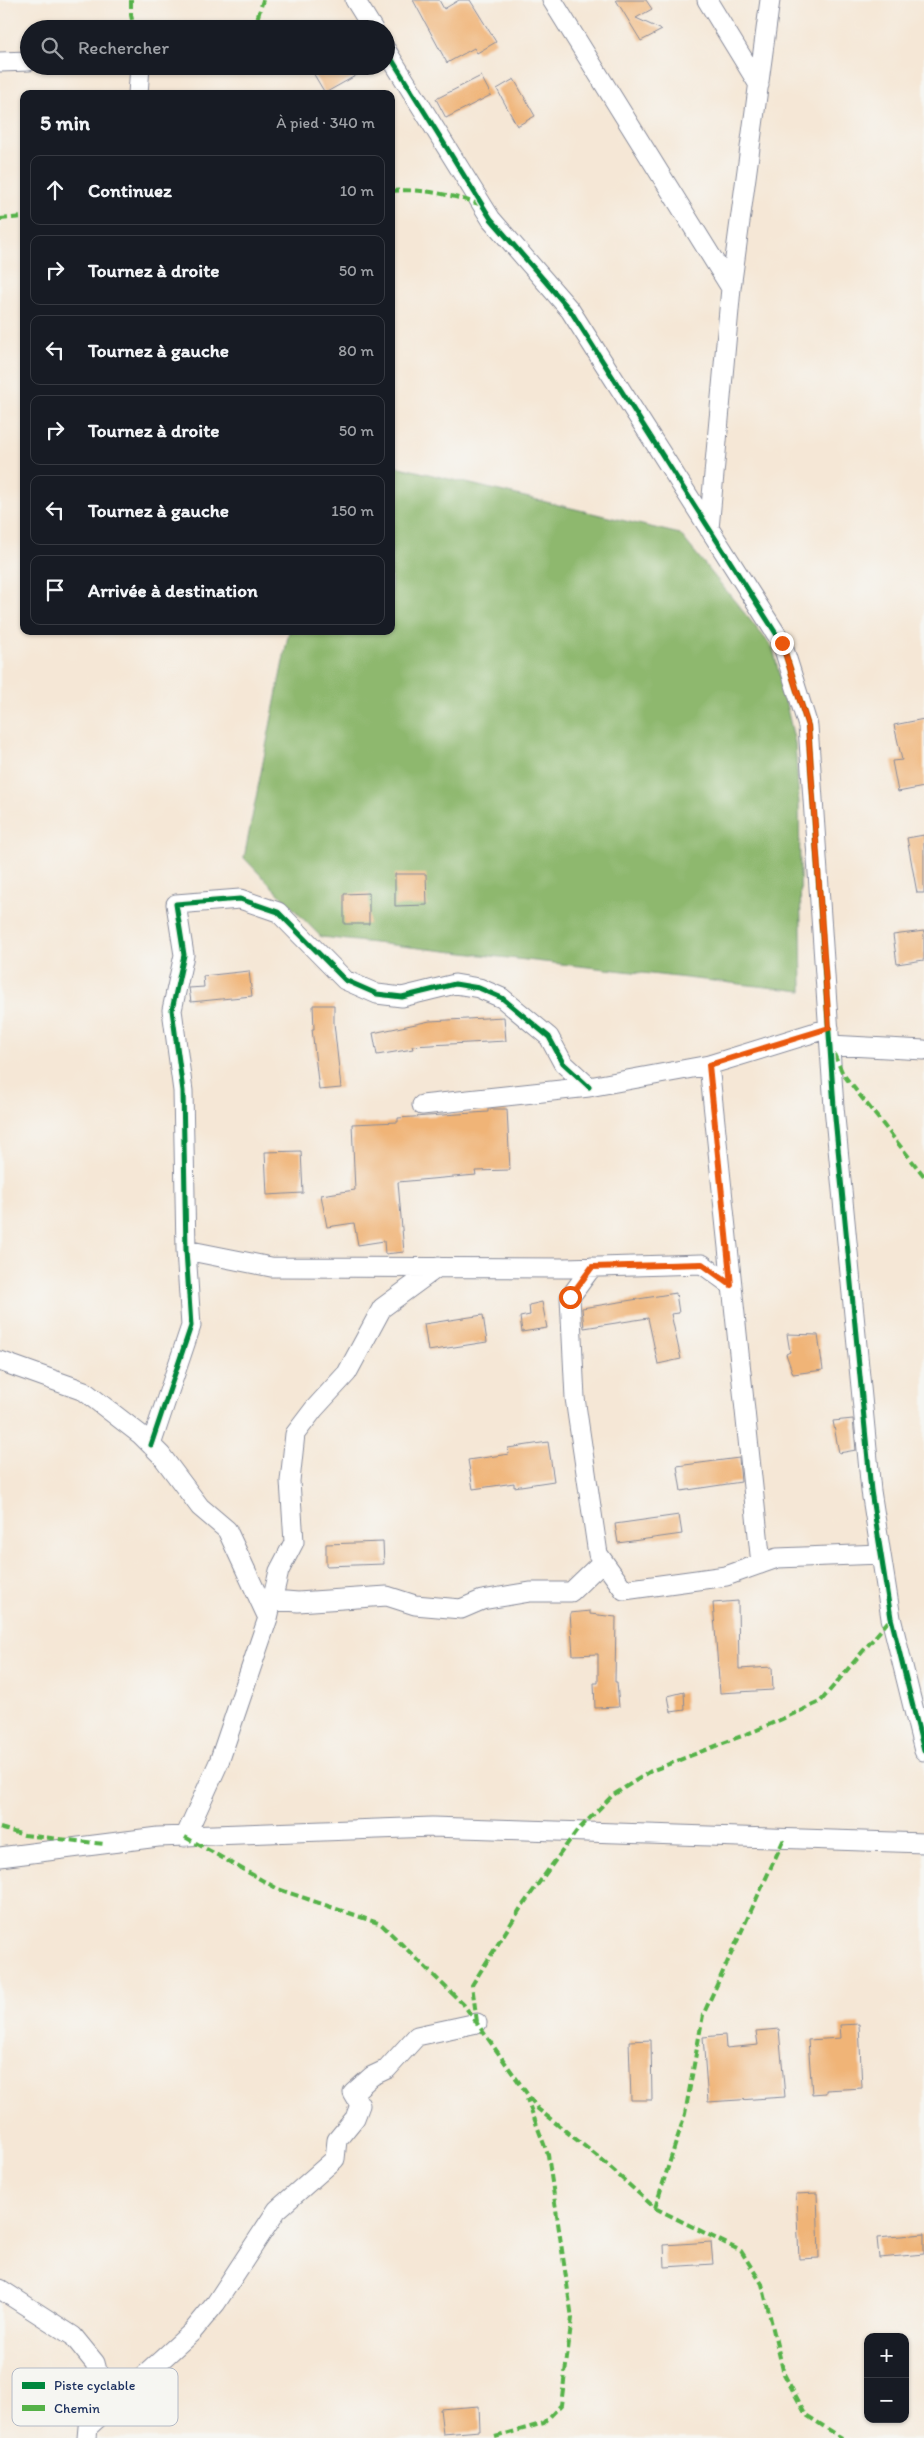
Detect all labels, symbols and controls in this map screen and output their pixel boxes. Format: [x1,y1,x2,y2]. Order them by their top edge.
search box [20,20,395,75]
icon: search [38,34,66,62]
text: Rechercher [78,36,169,59]
text: 5 min [40,110,90,135]
text: À pied · 340 m [276,113,375,132]
icon: ahead [41,176,69,204]
text: Continuez [88,179,172,202]
text: 10 m [340,181,374,200]
icon: right [41,256,69,284]
text: Tournez à droite [88,259,220,282]
text: 50 m [339,261,374,280]
icon: left [41,336,69,364]
text: Tournez à gauche [88,339,229,362]
text: 80 m [338,341,374,360]
icon: right [41,416,69,444]
text: Tournez à droite [88,419,220,442]
text: 50 m [339,421,374,440]
icon: left [41,496,69,524]
text: Tournez à gauche [88,499,229,522]
text: 150 m [331,501,374,520]
icon: arrive [41,576,69,604]
text: Arrivée à destination [88,579,258,602]
route end [771,632,794,655]
route start [559,1286,582,1309]
map controls [864,2333,909,2423]
button: + [864,2333,909,2378]
legend [12,2368,178,2426]
text: Piste cyclable [54,2377,136,2394]
button: − [864,2378,909,2423]
text: Chemin [54,2400,100,2417]

